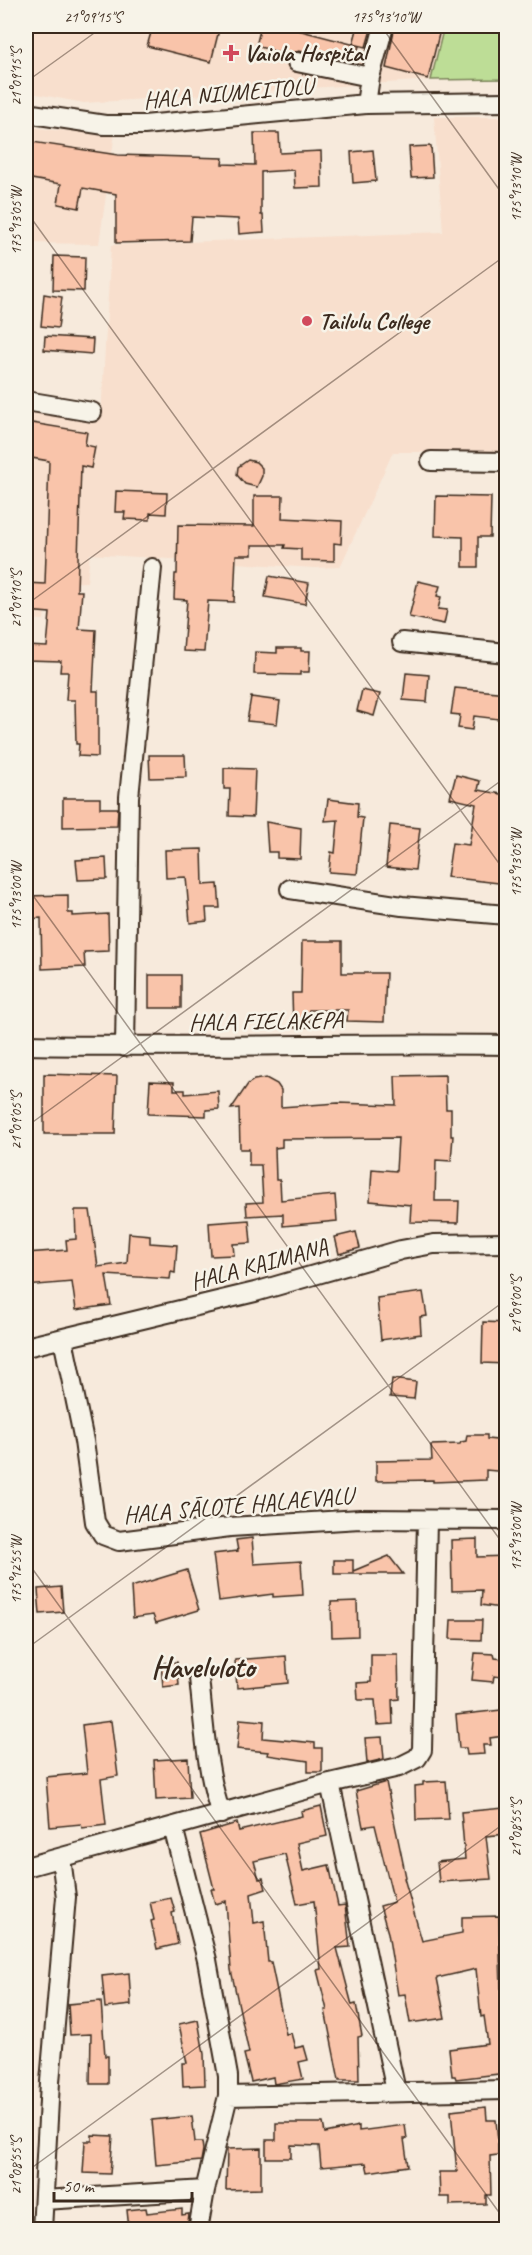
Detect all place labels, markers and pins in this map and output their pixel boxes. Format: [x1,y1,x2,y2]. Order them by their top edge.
place label: Vaiola Hospital [244,38,372,68]
marker: Vaiola Hospital [222,44,240,62]
place label: Tailulu College [319,306,431,336]
marker: Tailulu College [300,314,314,328]

